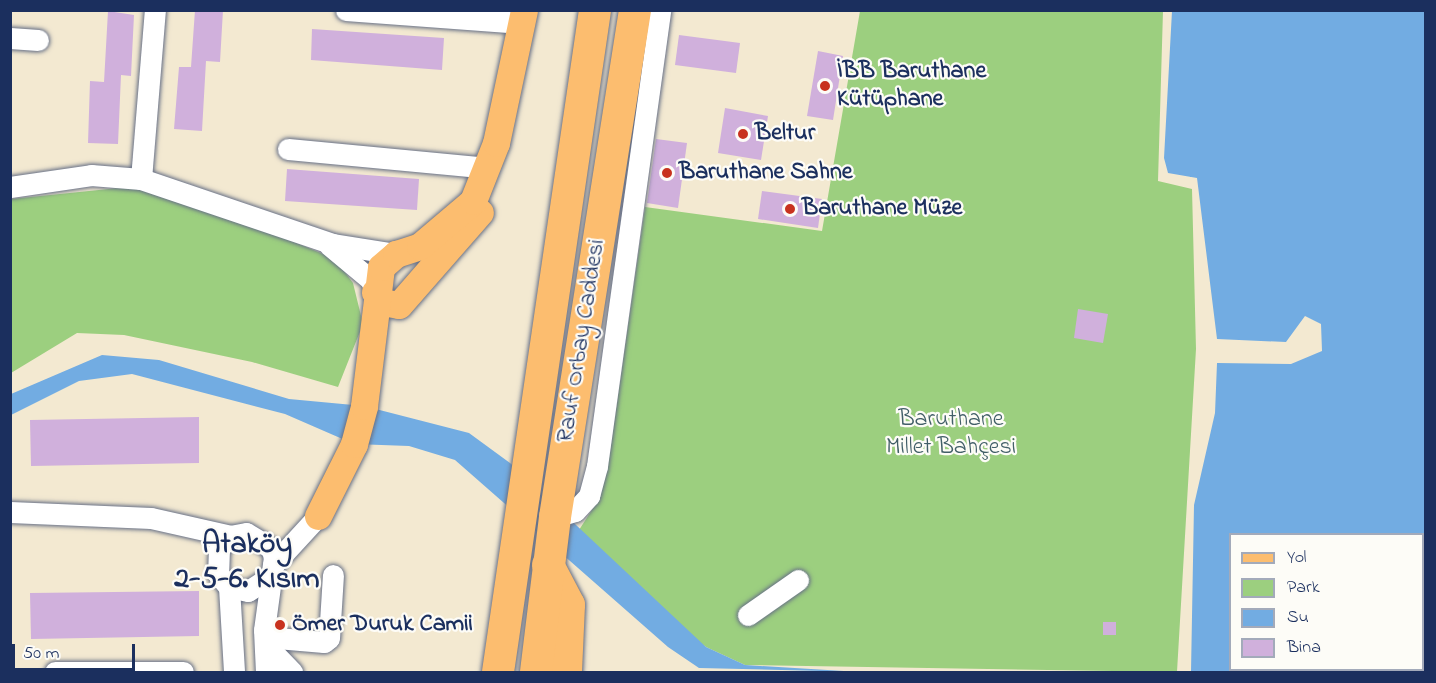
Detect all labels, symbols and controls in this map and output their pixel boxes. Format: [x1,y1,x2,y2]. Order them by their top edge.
place label: İBB Baruthane Kütüphane [837,58,986,114]
marker: İBB Baruthane Kütüphane [818,79,832,93]
place label: Beltur [755,120,815,148]
marker: Beltur [736,127,750,141]
place label: Baruthane Sahne [679,159,853,187]
marker: Baruthane Sahne [660,166,674,180]
place label: Baruthane Müze [802,195,962,223]
marker: Baruthane Müze [783,202,797,216]
street label: Rauf Orbay Caddesi [552,237,612,445]
park label: Baruthane Millet Bahçesi [886,406,1016,462]
district label: Ataköy 2-5-6. Kısım [174,527,320,598]
legend [1229,533,1424,671]
text: Yol [1287,545,1307,571]
text: Park [1287,575,1320,601]
text: Su [1287,605,1309,631]
place label: Ömer Duruk Camii [292,611,473,639]
marker: Ömer Duruk Camii [273,618,287,632]
scale bar [15,632,138,670]
text: Bina [1287,635,1321,661]
text: 50 m [23,641,60,667]

